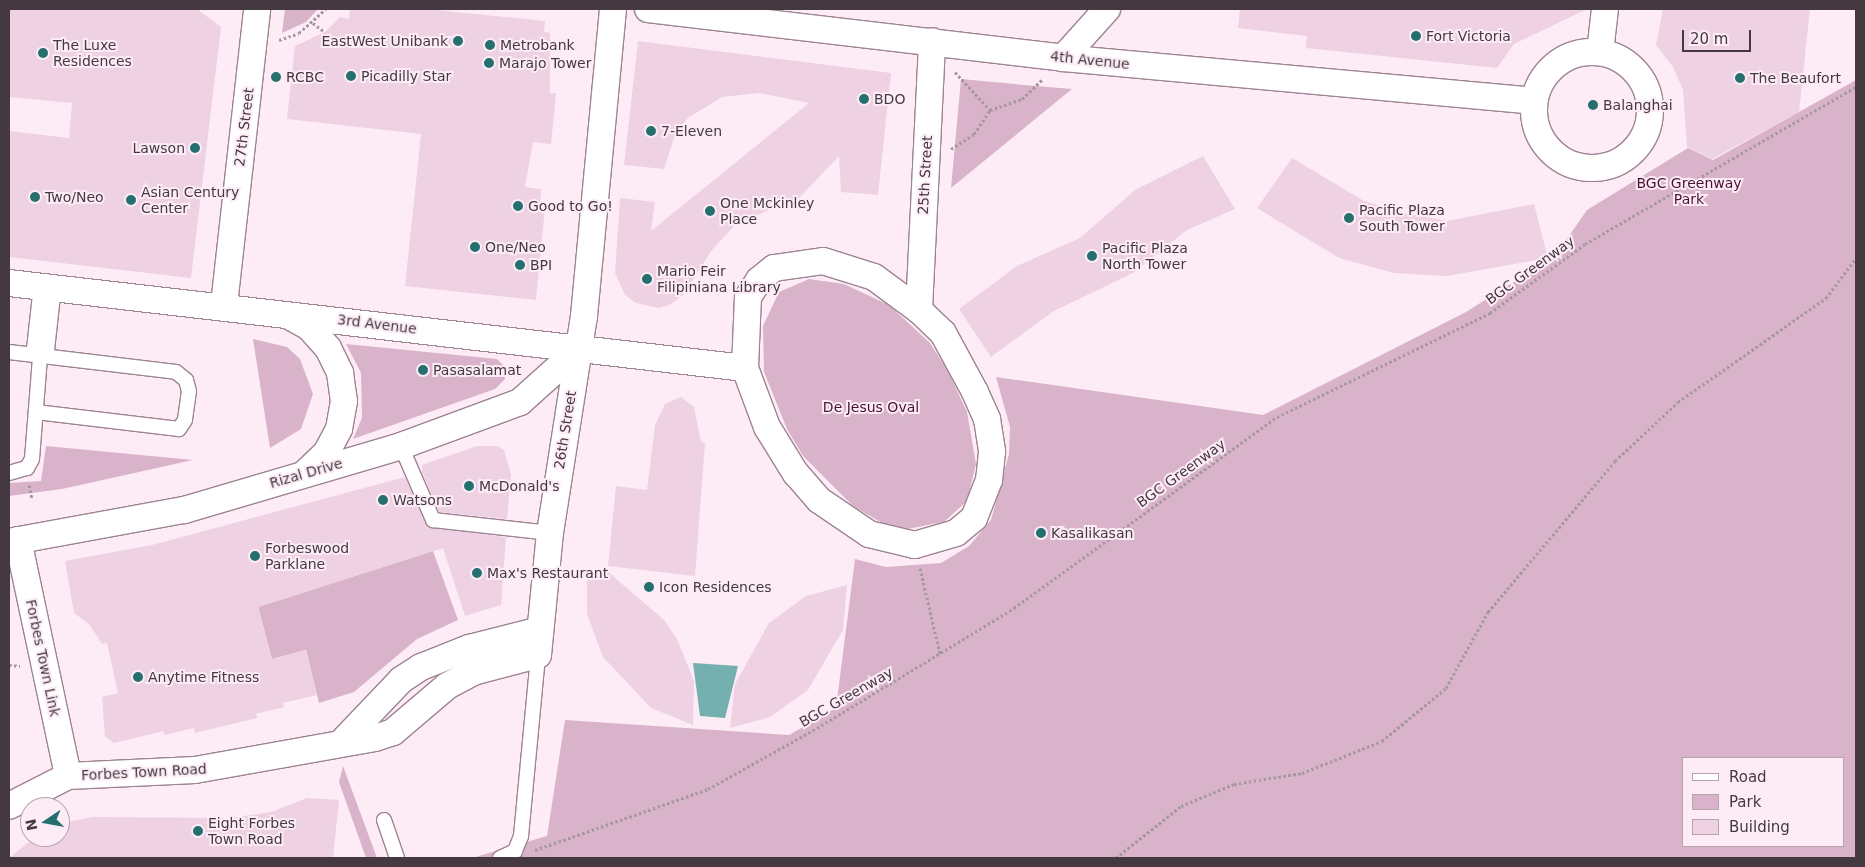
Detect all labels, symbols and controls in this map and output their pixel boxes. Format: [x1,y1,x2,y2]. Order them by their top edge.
scale bar [1685,20,1754,52]
place label: Fort Victoria [1426,28,1511,44]
marker: Fort Victoria [1410,30,1422,42]
text: 20 m [1690,30,1728,48]
place label: EastWest Unibank [321,33,448,49]
marker: EastWest Unibank [452,35,464,47]
place label: The Luxe Residences [53,37,132,70]
place label: Metrobank [500,37,575,53]
marker: Metrobank [484,39,496,51]
marker: The Luxe Residences [37,47,49,59]
street label: 4th Avenue [1049,47,1131,73]
place label: Marajo Tower [499,55,591,71]
marker: Marajo Tower [483,57,495,69]
place label: Picadilly Star [361,68,451,84]
place label: RCBC [286,69,324,85]
marker: Picadilly Star [345,70,357,82]
place label: The Beaufort [1750,70,1841,86]
marker: RCBC [270,71,282,83]
marker: The Beaufort [1734,72,1746,84]
street label: 27th Street [231,87,257,167]
place label: BDO [874,91,905,107]
marker: BDO [858,93,870,105]
place label: Balanghai [1603,97,1673,113]
marker: Balanghai [1587,99,1599,111]
place label: 7-Eleven [661,123,722,139]
marker: 7-Eleven [645,125,657,137]
street label: 25th Street [915,135,935,215]
place label: Lawson [132,140,185,156]
marker: Lawson [189,142,201,154]
park label: BGC Greenway Park [1636,175,1742,208]
place label: Asian Century Center [141,184,239,216]
place label: Two/Neo [45,189,104,205]
marker: Two/Neo [29,191,41,203]
marker: Asian Century Center [125,194,137,206]
place label: One Mckinley Place [720,195,814,228]
place label: Good to Go! [528,198,613,214]
marker: Good to Go! [512,200,524,212]
place label: Pacific Plaza South Tower [1359,202,1445,234]
marker: One Mckinley Place [704,205,716,217]
marker: Pacific Plaza South Tower [1343,212,1355,224]
street label: BGC Greenway [1483,232,1577,308]
place label: One/Neo [485,239,546,255]
place label: Pacific Plaza North Tower [1102,240,1188,272]
marker: One/Neo [469,241,481,253]
marker: Pacific Plaza North Tower [1086,250,1098,262]
place label: BPI [530,257,552,273]
marker: BPI [514,259,526,271]
place label: Mario Feir Filipiniana Library [657,263,781,296]
marker: Mario Feir Filipiniana Library [641,273,653,285]
street label: 3rd Avenue [336,311,418,337]
place label: Pasasalamat [433,362,521,378]
marker: Pasasalamat [417,364,429,376]
street label: 26th Street [551,390,579,470]
park label: De Jesus Oval [823,399,919,415]
street label: BGC Greenway [1134,435,1228,511]
street label: Rizal Drive [268,455,344,491]
place label: McDonald's [479,478,559,494]
marker: McDonald's [463,480,475,492]
place label: Watsons [393,492,452,508]
marker: Watsons [377,494,389,506]
place label: Kasalikasan [1051,525,1133,541]
marker: Kasalikasan [1035,527,1047,539]
place label: Forbeswood Parklane [265,540,349,572]
marker: Forbeswood Parklane [249,550,261,562]
place label: Max's Restaurant [487,565,608,581]
marker: Max's Restaurant [471,567,483,579]
place label: Icon Residences [659,579,772,595]
marker: Icon Residences [643,581,655,593]
street label: Forbes Town Link [22,598,64,718]
street label: BGC Greenway [796,663,896,731]
place label: Anytime Fitness [148,669,259,685]
marker: Anytime Fitness [132,671,144,683]
legend [1682,757,1845,847]
street label: Forbes Town Road [81,760,207,784]
text: Road [1729,768,1767,786]
text: Park [1729,793,1761,811]
north arrow [20,797,70,847]
place label: Eight Forbes Town Road [208,815,295,848]
text: N [22,818,40,832]
text: Building [1729,818,1790,836]
marker: Eight Forbes Town Road [192,825,204,837]

